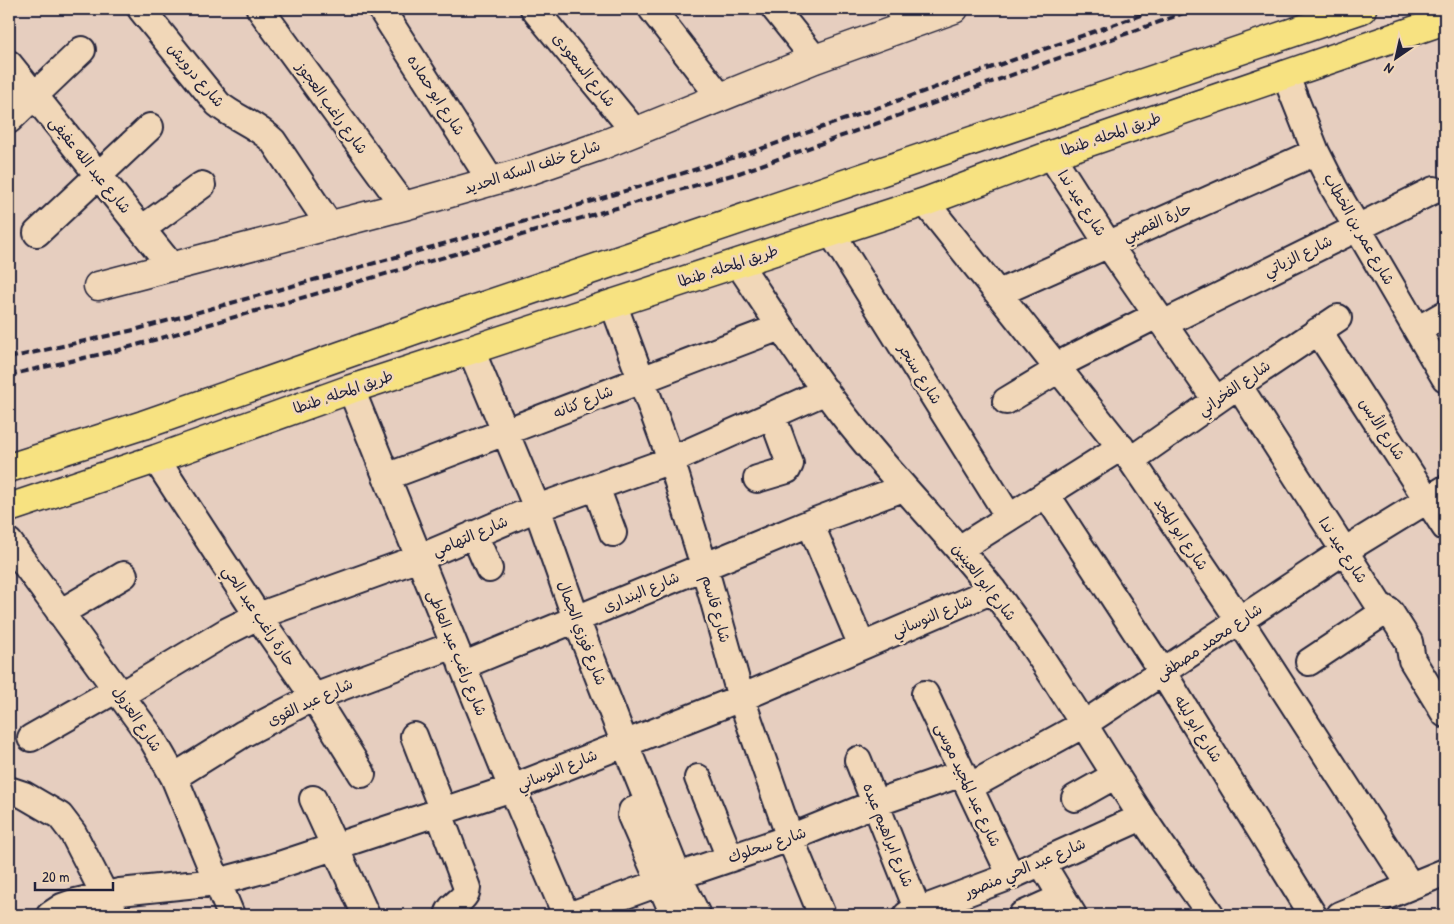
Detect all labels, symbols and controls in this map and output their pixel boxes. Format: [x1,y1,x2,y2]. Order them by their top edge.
street label: شارع السعودى [548,28,621,111]
north arrow [1372,32,1422,82]
street label: شارع درويش [163,38,230,111]
street label: شارع ابو حماده [402,50,470,139]
street label: شارع راغب العجوز [291,56,373,158]
text: N [1380,59,1397,79]
street label: طريق المحله, طنطا [1058,107,1164,160]
street label: شارع عبد الله عفيفى [45,112,136,218]
street label: شارع خلف السكه الحديد [461,135,603,199]
street label: شارع عيد ندا [1053,165,1112,240]
street label: شارع عمر بن الخطاب [1319,169,1400,289]
street label: حارة القصبي [1119,197,1196,249]
street label: شارع الزياتي [1260,230,1337,284]
street label: طريق المحله, طنطا [675,239,781,292]
street label: شارع سنجر [893,338,947,408]
street label: شارع الفخراني [1193,355,1276,423]
street label: طريق المحله, طنطا [290,365,396,418]
street label: شارع كنانه [549,380,616,423]
street label: شارع الأبس [1354,393,1410,464]
street label: شارع ابو المجد [1149,493,1214,574]
street label: شارع التهامي [429,510,512,564]
street label: شارع عيد ندا [1314,512,1373,587]
street label: شارع ابو العينين [947,538,1021,625]
street label: حارة راغب عبد الحي [215,561,301,672]
street label: شارع البندارى [599,566,682,617]
street label: شارع قاسم [695,573,736,646]
street label: شارع فوزي الجمال [552,578,612,688]
street label: شارع راغب عبد العاطى [423,587,492,719]
street label: شارع النوساني [888,589,976,645]
street label: شارع محمد مصطفى [1151,598,1266,685]
street label: شارع عبد القوى [263,673,356,731]
street label: شارع العزول [108,682,167,756]
street label: شارع ابو ليله [1169,691,1227,766]
street label: شارع عبد المجيد موسى [930,719,1006,850]
street label: شارع النوساني [513,744,602,798]
street label: شارع ابراهيم عبده [856,780,919,891]
street label: شارع سحلوك [725,821,809,868]
street label: شارع عبد الحي منصور [960,832,1090,906]
scale bar [35,859,112,891]
text: 20 m [42,866,69,887]

